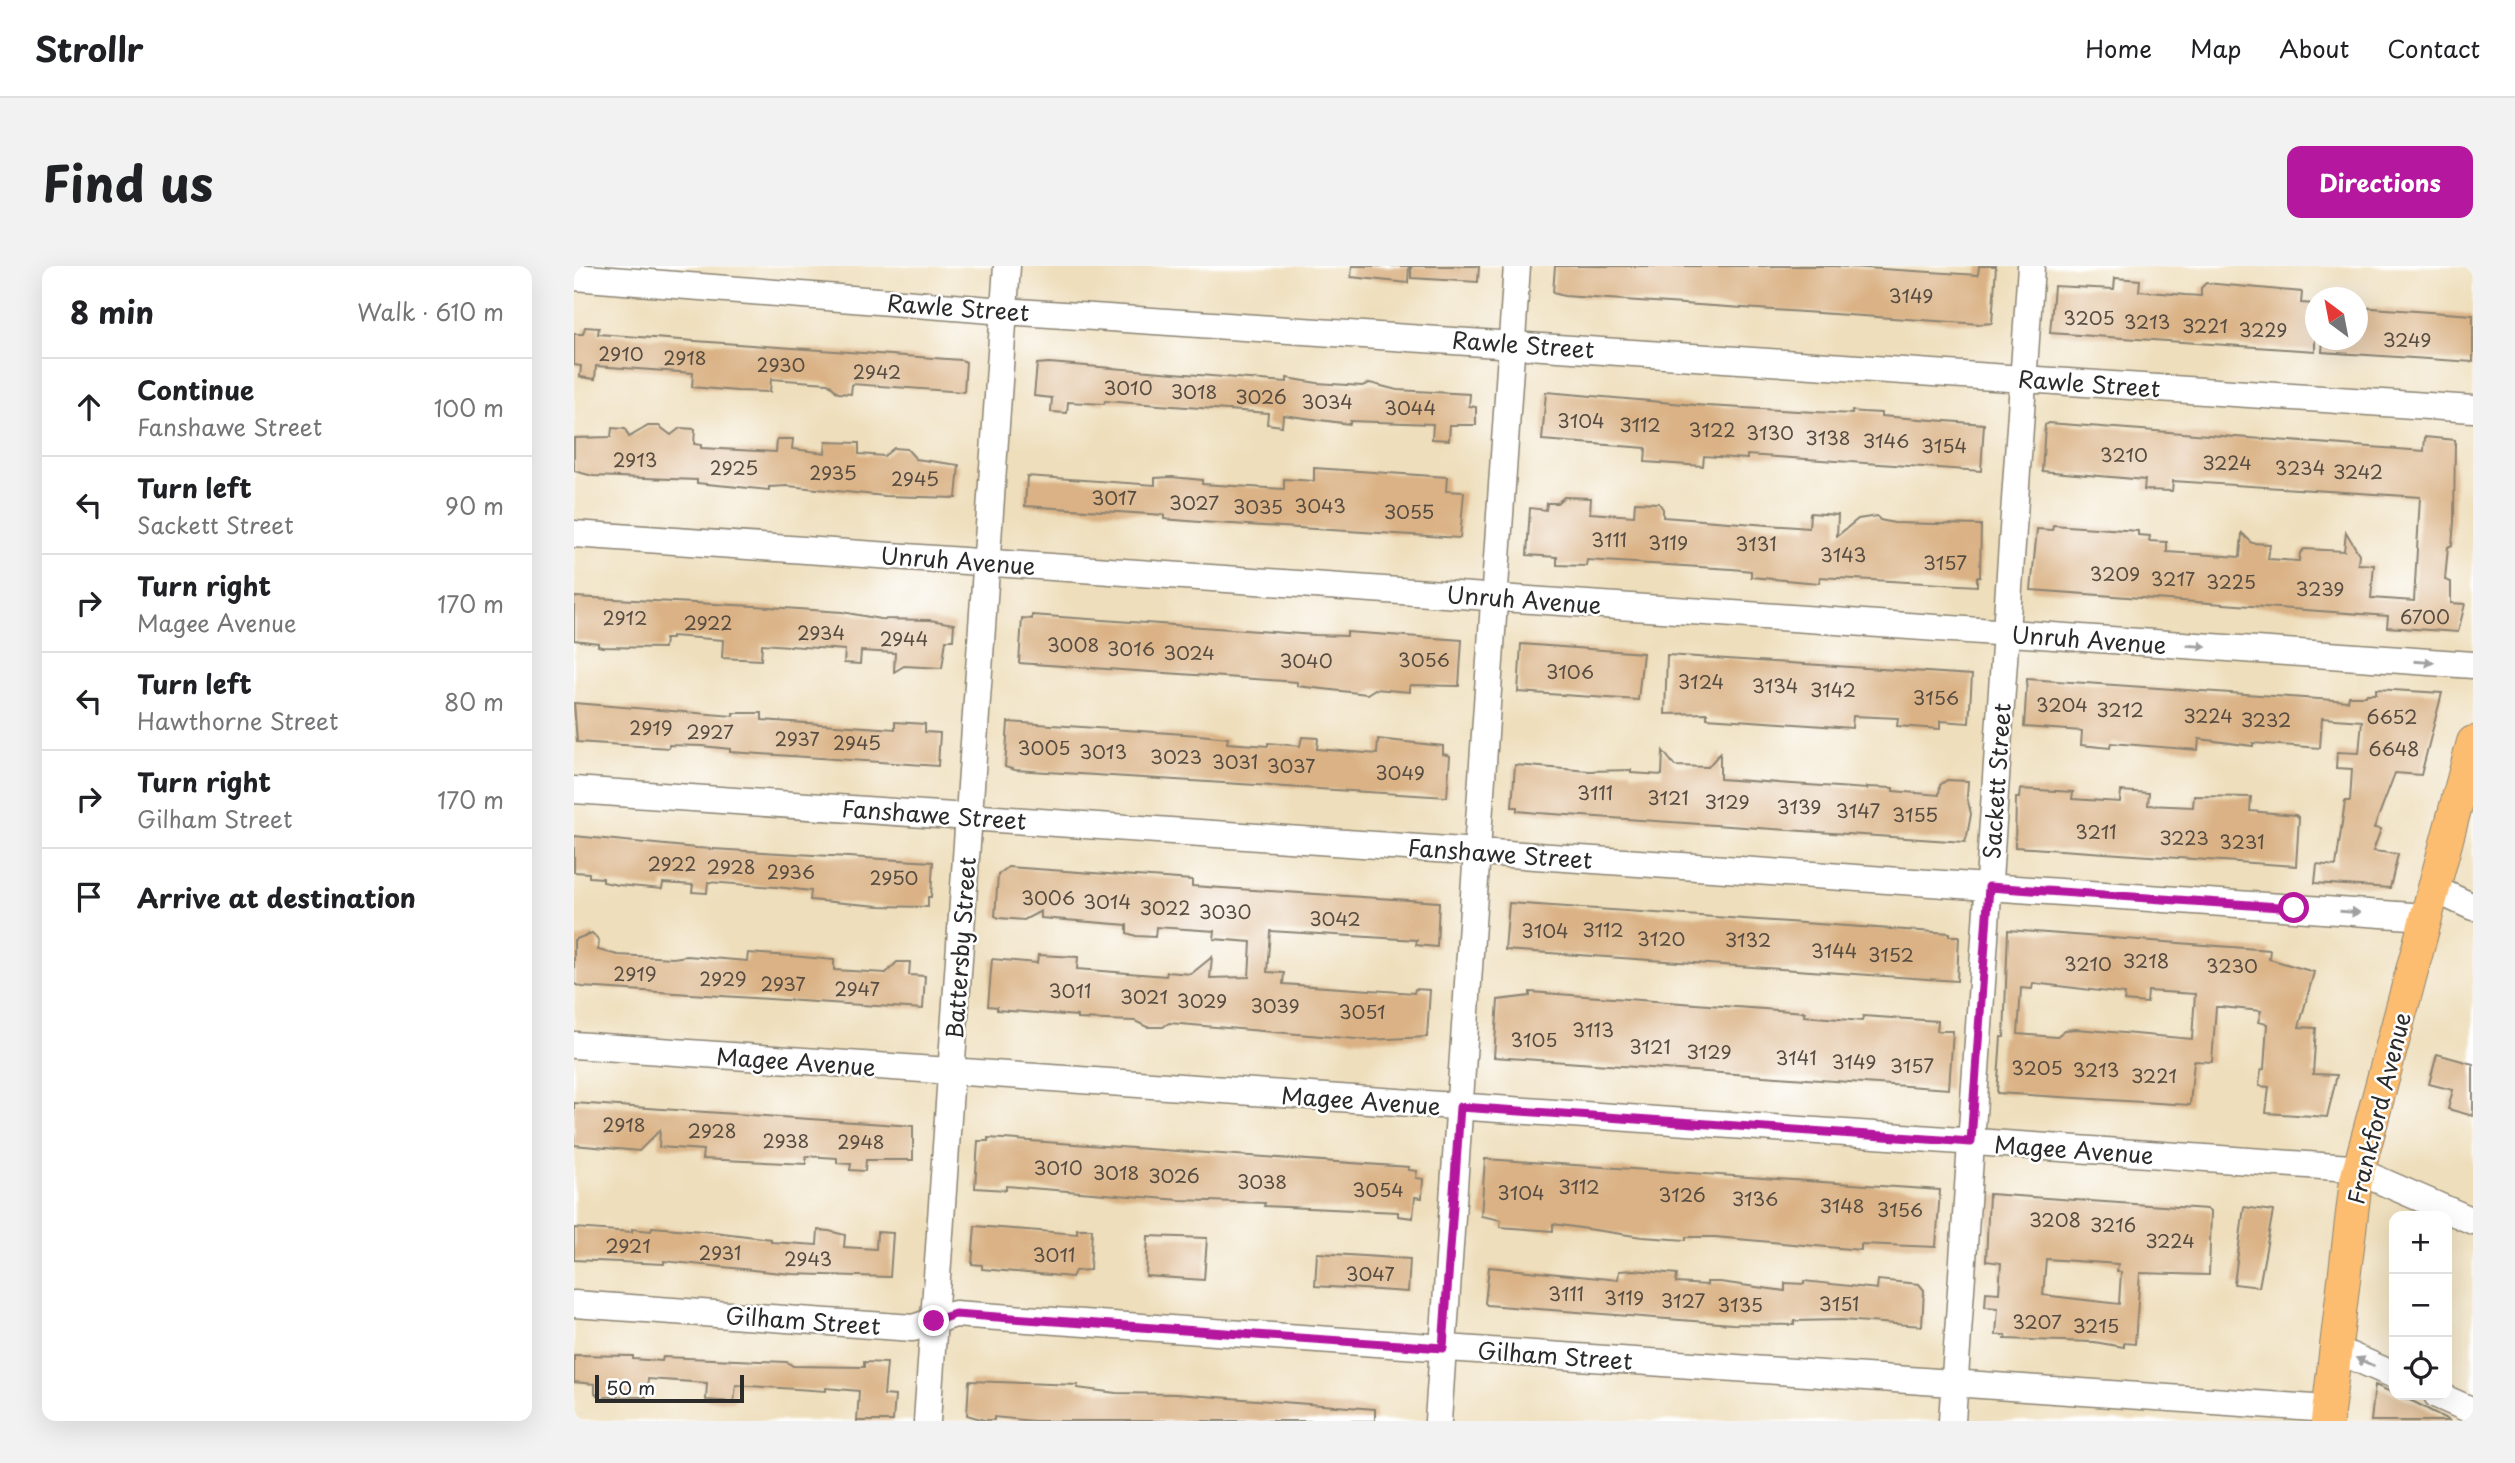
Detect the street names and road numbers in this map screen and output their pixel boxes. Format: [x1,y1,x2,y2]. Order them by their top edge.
street label: Rawle Street [886,285,1030,329]
street label: Rawle Street [1451,322,1595,366]
street label: Rawle Street [2017,361,2161,405]
street label: Unruh Avenue [879,537,1037,583]
street label: Unruh Avenue [1445,576,1603,622]
street label: Unruh Avenue [2010,616,2168,662]
street label: Sackett Street [1973,702,2019,860]
street label: Fanshawe Street [840,790,1028,838]
street label: Fanshawe Street [1406,829,1594,877]
street label: Battersby Street [936,856,984,1040]
street label: Frankford Avenue [2337,1008,2419,1208]
street label: Magee Avenue [715,1038,877,1084]
street label: Magee Avenue [1280,1077,1442,1123]
street label: Magee Avenue [1993,1126,2155,1172]
street label: Gilham Street [724,1297,882,1343]
street label: Gilham Street [1476,1332,1634,1378]

